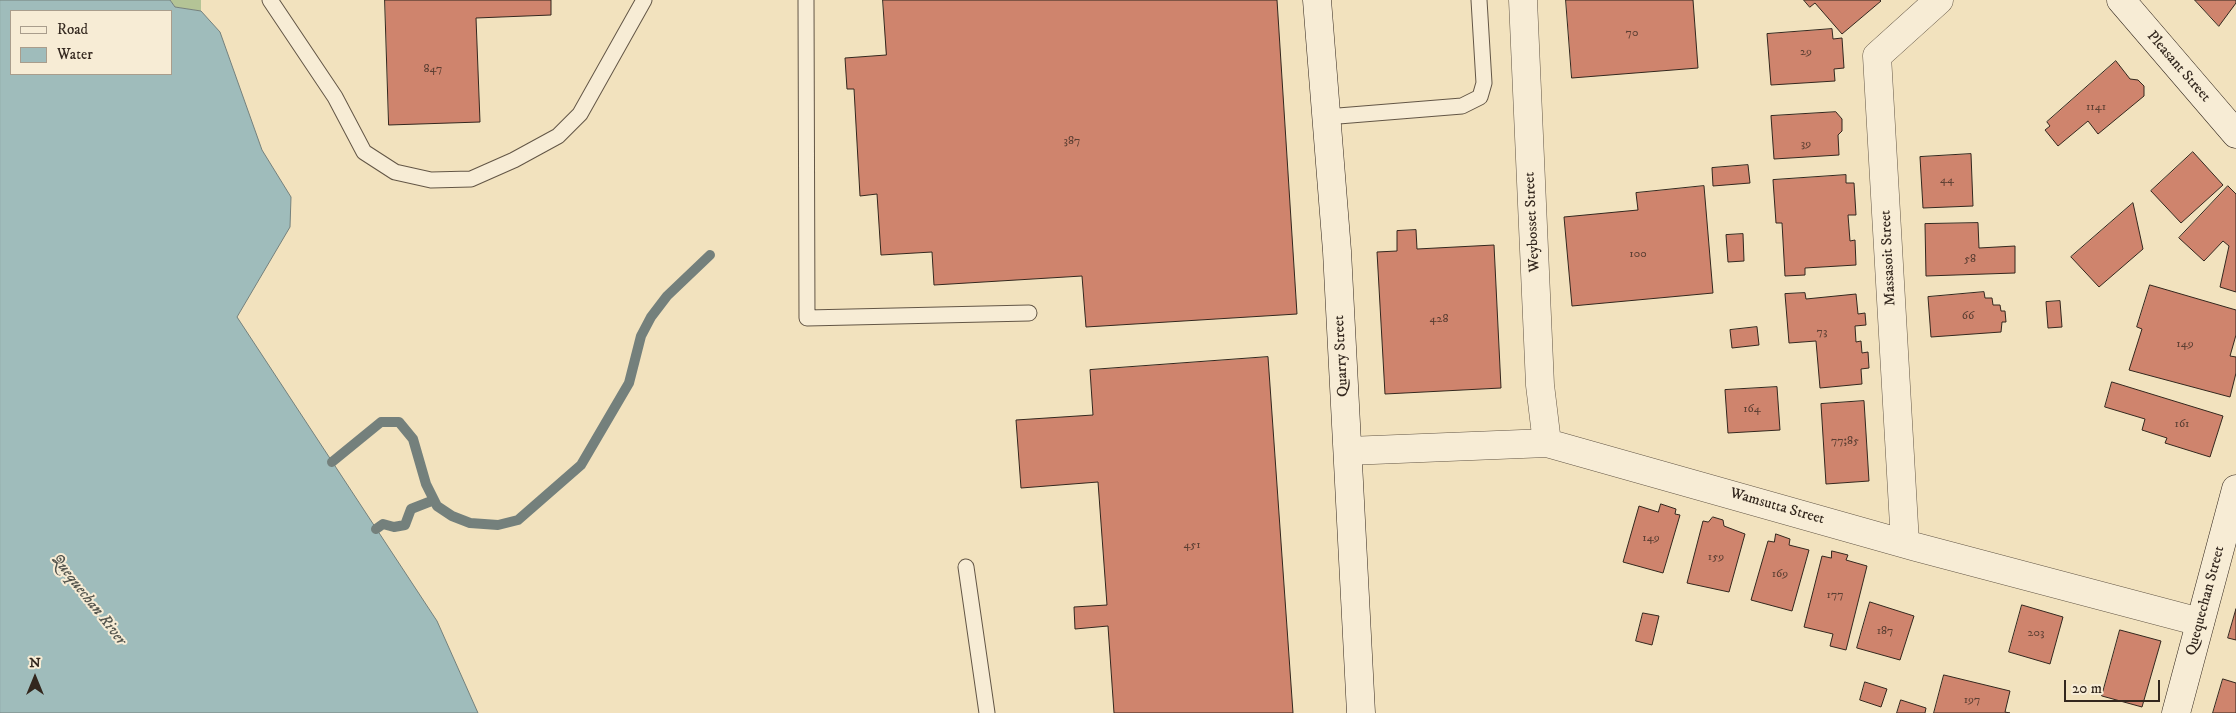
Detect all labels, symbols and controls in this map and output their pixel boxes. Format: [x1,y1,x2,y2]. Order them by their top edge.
legend [10,10,172,75]
text: Road [57,20,88,39]
house number: 70 [1626,27,1638,41]
street label: Pleasant Street [2142,28,2214,106]
text: Water [57,45,93,64]
house number: 29 [1800,46,1812,60]
house number: 847 [424,63,442,77]
house number: 1141 [2086,101,2106,115]
house number: 387 [1064,135,1080,149]
house number: 39 [1801,138,1811,152]
street label: Weybosset Street [1521,171,1545,273]
house number: 44 [1940,174,1954,188]
street label: Massasoit Street [1877,210,1901,306]
house number: 100 [1629,248,1647,262]
house number: 58 [1964,253,1976,267]
house number: 66 [1962,310,1974,324]
house number: 428 [1430,313,1448,327]
street label: Quarry Street [1331,315,1353,397]
house number: 73 [1817,326,1827,340]
house number: 149 [2176,338,2194,352]
house number: 164 [1743,403,1761,417]
house number: 161 [2175,418,2189,432]
house number: 77;85 [1831,435,1859,449]
street label: Wamsutta Street [1728,485,1826,529]
house number: 149 [1642,532,1660,546]
house number: 451 [1183,539,1201,553]
street label: Quequechan Street [2183,544,2229,658]
water label: Quequechan River [46,550,130,650]
house number: 159 [1708,551,1724,565]
house number: 169 [1772,568,1788,582]
house number: 177 [1826,589,1844,603]
house number: 187 [1877,625,1893,639]
house number: 203 [2028,627,2044,641]
north arrow [10,653,60,703]
text: N [29,654,41,672]
scale bar [2066,670,2162,702]
text: 20 m [2072,679,2102,698]
house number: 197 [1964,694,1980,708]

